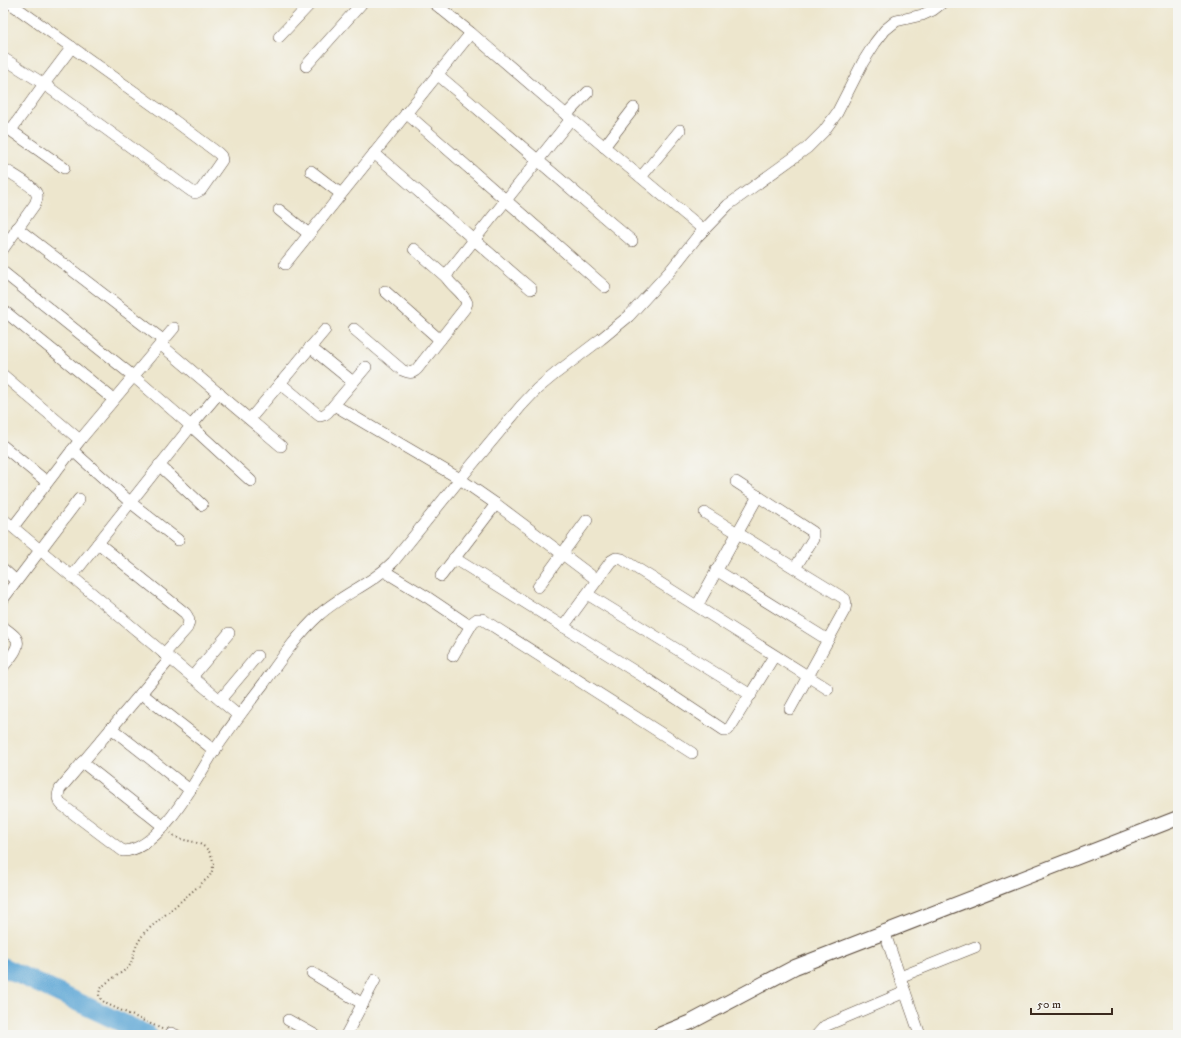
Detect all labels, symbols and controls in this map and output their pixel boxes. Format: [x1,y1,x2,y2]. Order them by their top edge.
scale bar [1031,990,1112,1016]
text: 50 m [1037,997,1061,1012]

